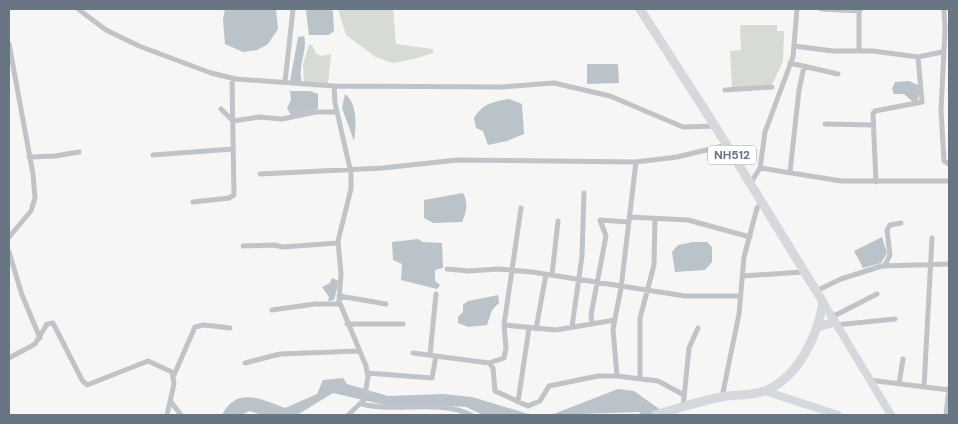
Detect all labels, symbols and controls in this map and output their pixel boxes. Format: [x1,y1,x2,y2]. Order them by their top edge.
road number: NH512 [708,146,756,164]

